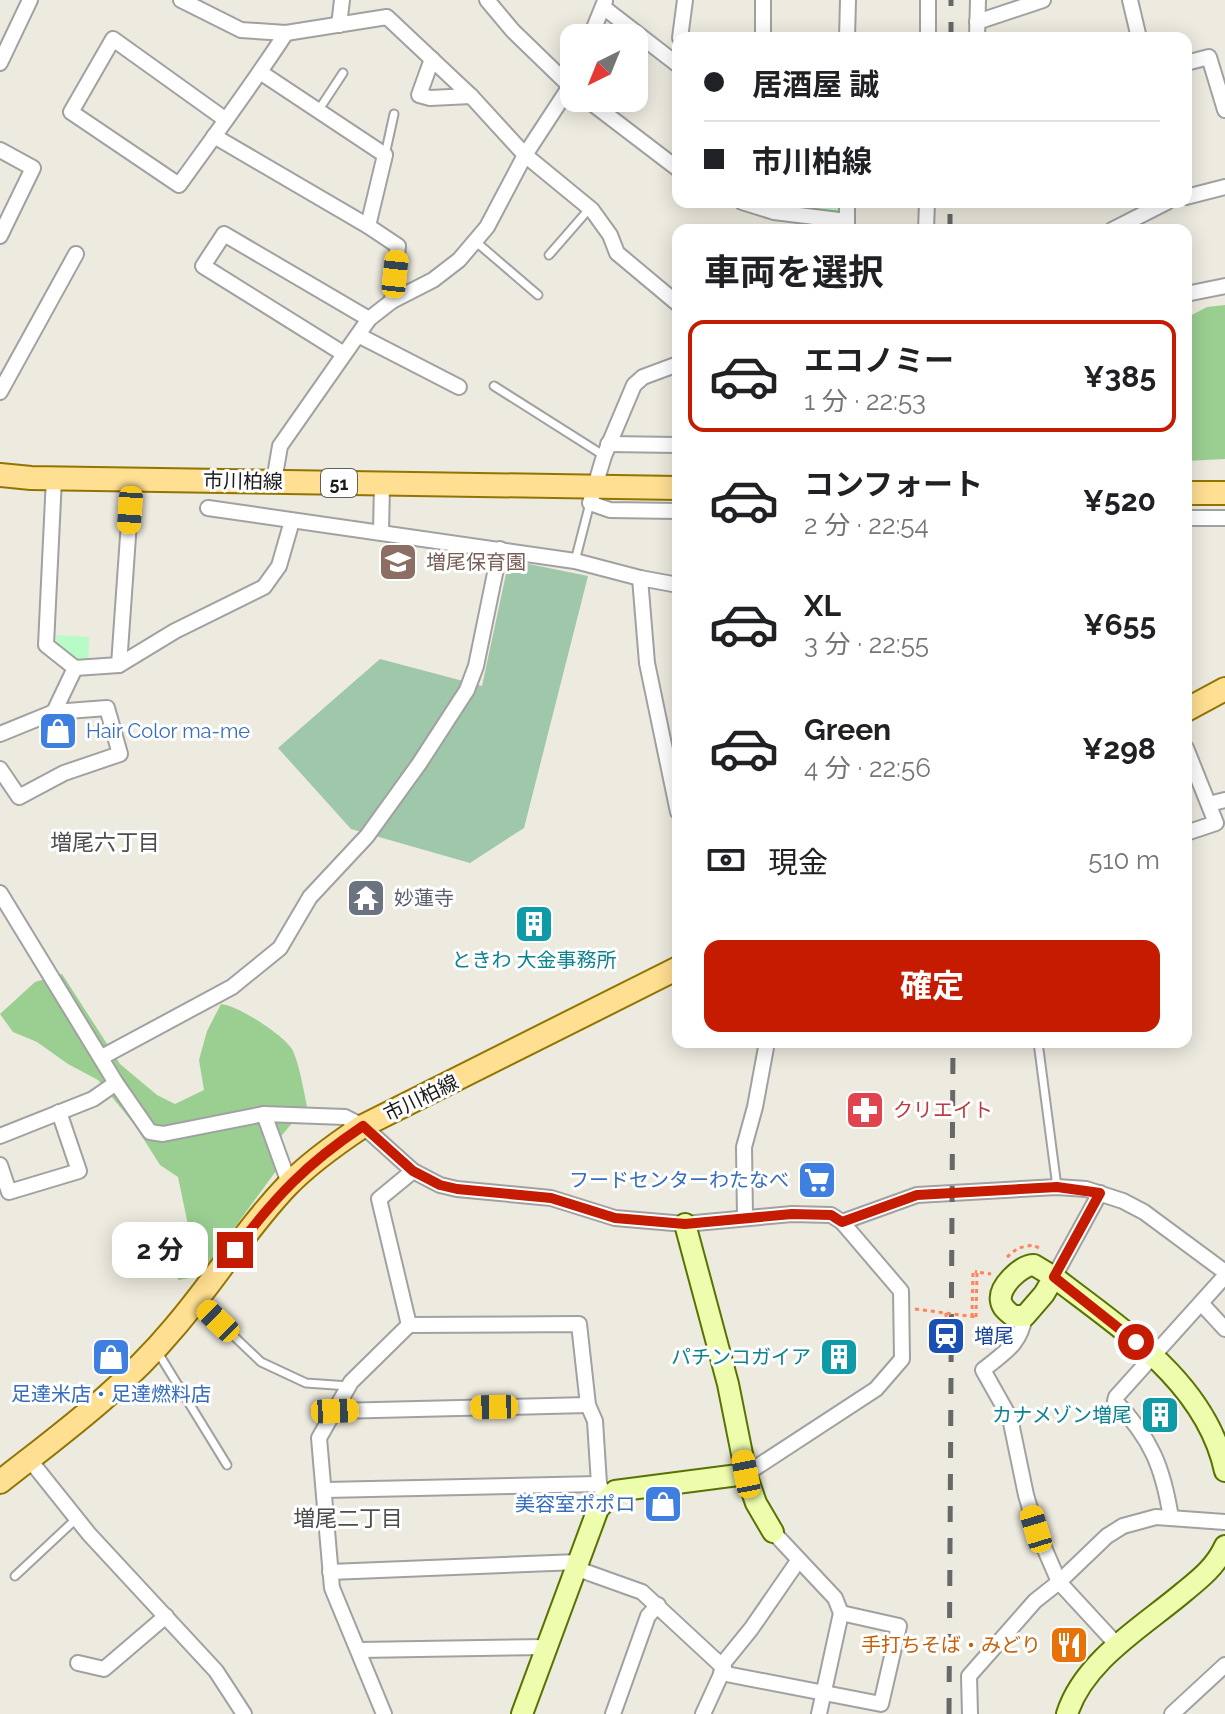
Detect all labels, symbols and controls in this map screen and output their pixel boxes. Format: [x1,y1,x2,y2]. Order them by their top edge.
north arrow [560,24,648,112]
map controls [560,24,648,112]
text: 居酒屋 誠 [752,67,879,102]
text: 市川柏線 [752,144,872,179]
car [381,249,409,299]
text: 車両を選択 [704,251,884,293]
icon: car [708,340,780,412]
text: エコノミー [804,343,954,378]
text: ¥385 [1083,359,1156,394]
text: 1 分 · 22:53 [804,386,926,416]
icon: car [708,464,780,536]
text: コンフォート [804,467,983,502]
street label: 市川柏線 [203,468,283,494]
road number: 51 [321,469,357,497]
text: ¥520 [1083,483,1156,518]
car [116,485,144,535]
text: 2 分 · 22:54 [804,510,929,540]
school or university icon: 増尾保育園 [377,541,419,583]
place label: 増尾保育園 [426,550,526,574]
icon: car [708,588,780,660]
text: XL [804,588,841,623]
text: ¥655 [1083,607,1156,642]
text: 3 分 · 22:55 [804,629,929,659]
shop icon: Hair Color ma-me [37,710,79,752]
icon: car [708,712,780,784]
text: Green [804,712,891,747]
place label: Hair Color ma-me [86,719,250,743]
text: ¥298 [1082,731,1156,766]
text: 4 分 · 22:56 [804,753,931,783]
district label: 増尾六丁目 [50,829,160,855]
icon: cash [704,838,748,882]
text: 現金 [768,845,828,880]
text: 510 m [1088,845,1160,875]
temple icon: 妙蓮寺 [345,877,387,919]
place label: 妙蓮寺 [394,886,454,910]
building icon: ときわ 大金事務所 [513,903,555,945]
button: 確定 [704,940,1160,1032]
place label: ときわ 大金事務所 [451,948,617,972]
street label: 市川柏線 [380,1070,462,1126]
pharmacy icon: クリエイト [844,1089,886,1131]
place label: クリエイト [893,1098,993,1122]
supermarket icon: フードセンターわたなべ [796,1159,838,1201]
place label: フードセンターわたなべ [569,1168,789,1192]
callout: 2 分 [111,1222,207,1278]
route end [217,1232,253,1268]
text: 2 分 [137,1235,183,1265]
car [192,1296,244,1346]
station icon: 増尾 [925,1315,967,1357]
place label: 増尾 [974,1324,1014,1348]
route start [1118,1324,1154,1360]
shop icon: 足達米店・足達燃料店 [90,1336,132,1378]
building icon: パチンコガイア [818,1336,860,1378]
place label: パチンコガイア [671,1345,811,1369]
place label: 足達米店・足達燃料店 [11,1382,211,1406]
building icon: カナメゾン増尾 [1139,1394,1181,1436]
car [470,1395,518,1419]
car [311,1398,359,1424]
place label: カナメゾン増尾 [992,1403,1132,1427]
car [730,1448,762,1500]
shop icon: 美容室ポポロ [642,1483,684,1525]
place label: 美容室ポポロ [515,1492,635,1516]
car [1018,1503,1054,1555]
district label: 増尾二丁目 [293,1505,403,1531]
restaurant icon: 手打ちそば・みどり [1048,1624,1090,1666]
place label: 手打ちそば・みどり [861,1633,1041,1657]

